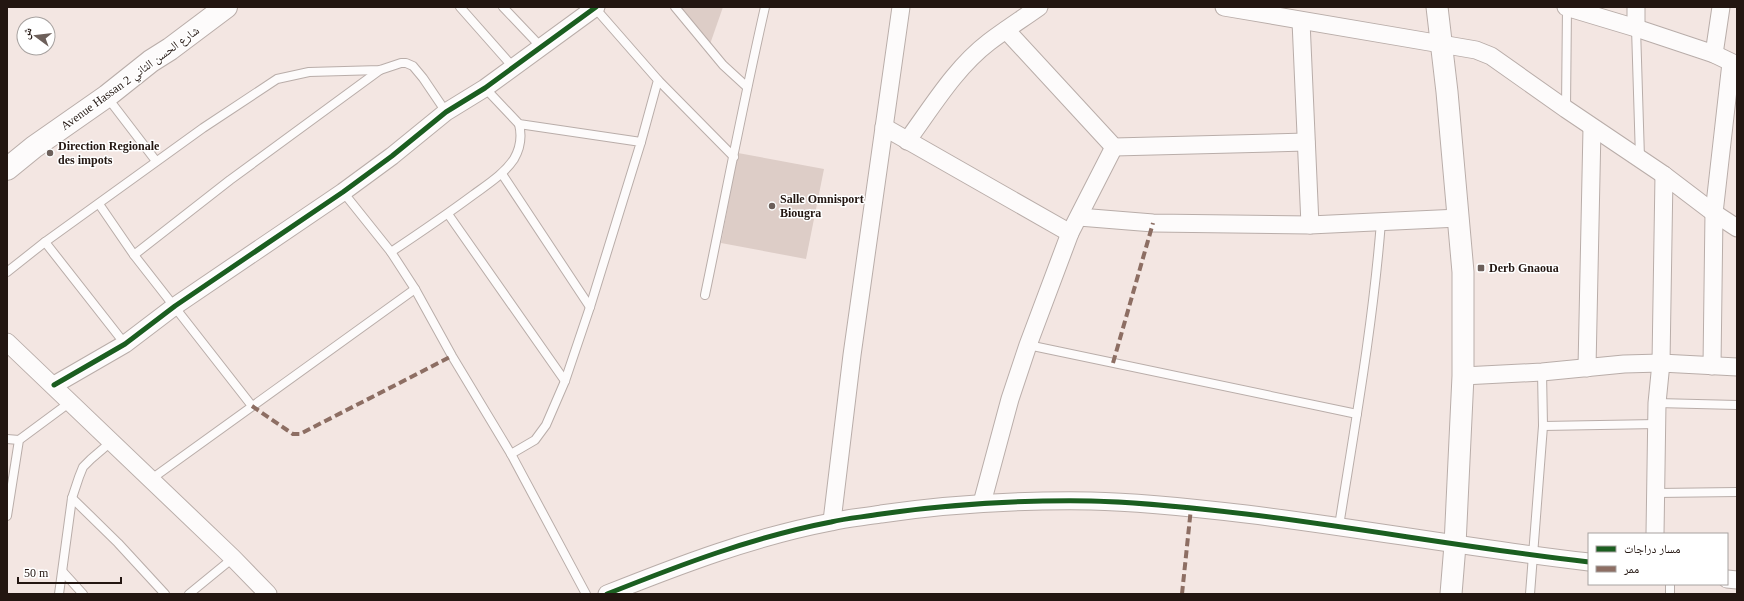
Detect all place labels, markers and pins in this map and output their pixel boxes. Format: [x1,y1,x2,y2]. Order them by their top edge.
place label: Direction Regionale des impots [58,139,160,167]
marker: Direction Regionale des impots [45,148,55,158]
place label: Salle Omnisport Biougra [780,192,864,220]
marker: Salle Omnisport Biougra [767,201,777,211]
place label: Derb Gnaoua [1489,261,1559,275]
marker: Derb Gnaoua [1476,263,1486,273]

